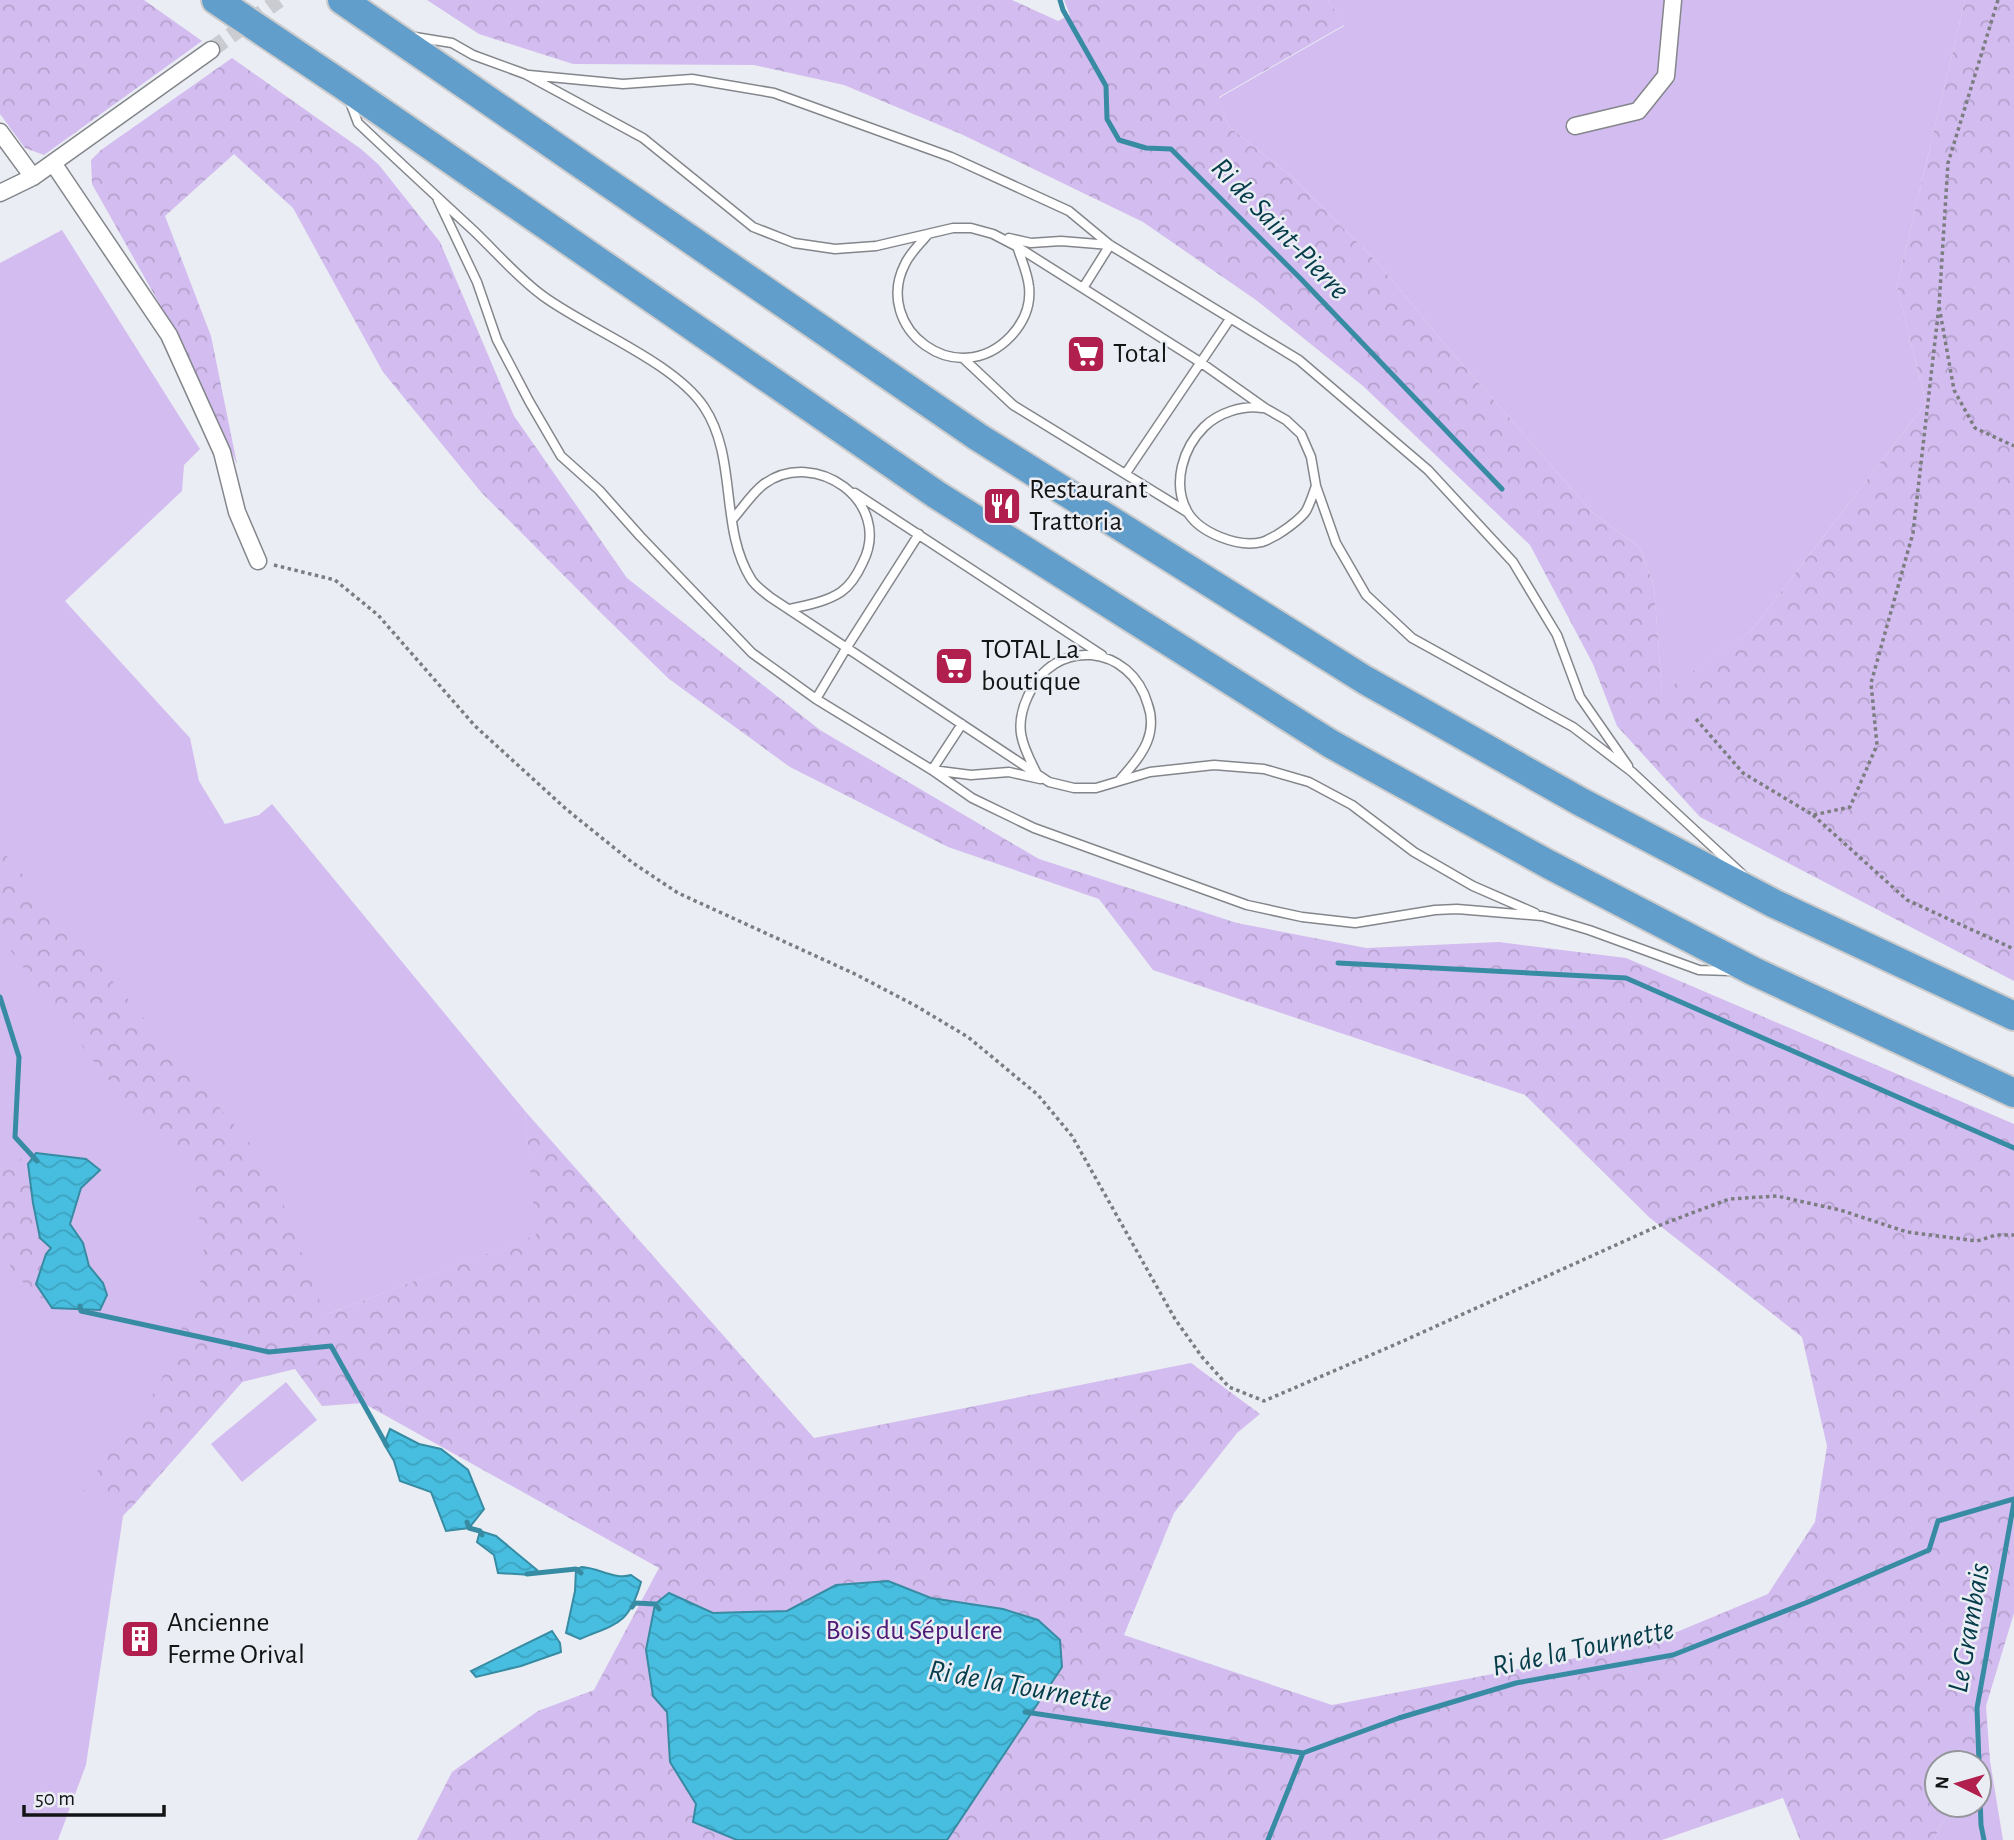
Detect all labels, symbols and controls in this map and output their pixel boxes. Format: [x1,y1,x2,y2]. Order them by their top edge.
water label: Ri de Saint-Pierre [1205,152,1355,306]
supermarket icon: Total [1065,333,1107,375]
place label: Total [1113,340,1167,368]
place label: Restaurant Trattoria [1029,476,1148,536]
restaurant icon: Restaurant Trattoria [981,485,1023,527]
place label: TOTAL La boutique [981,636,1081,696]
supermarket icon: TOTAL La boutique [933,645,975,687]
water label: Le Grambais [1943,1560,1995,1695]
place label: Ancienne Ferme Orival [167,1609,305,1669]
water label: Ri de la Tournette [1489,1614,1677,1682]
park label: Bois du Sépulcre [825,1617,1003,1645]
building icon: Ancienne Ferme Orival [119,1618,161,1660]
water label: Ri de la Tournette [926,1655,1114,1717]
north arrow [1923,1749,1993,1819]
scale bar [24,1773,164,1817]
text: N [1933,1775,1953,1790]
text: 50 m [35,1788,75,1809]

